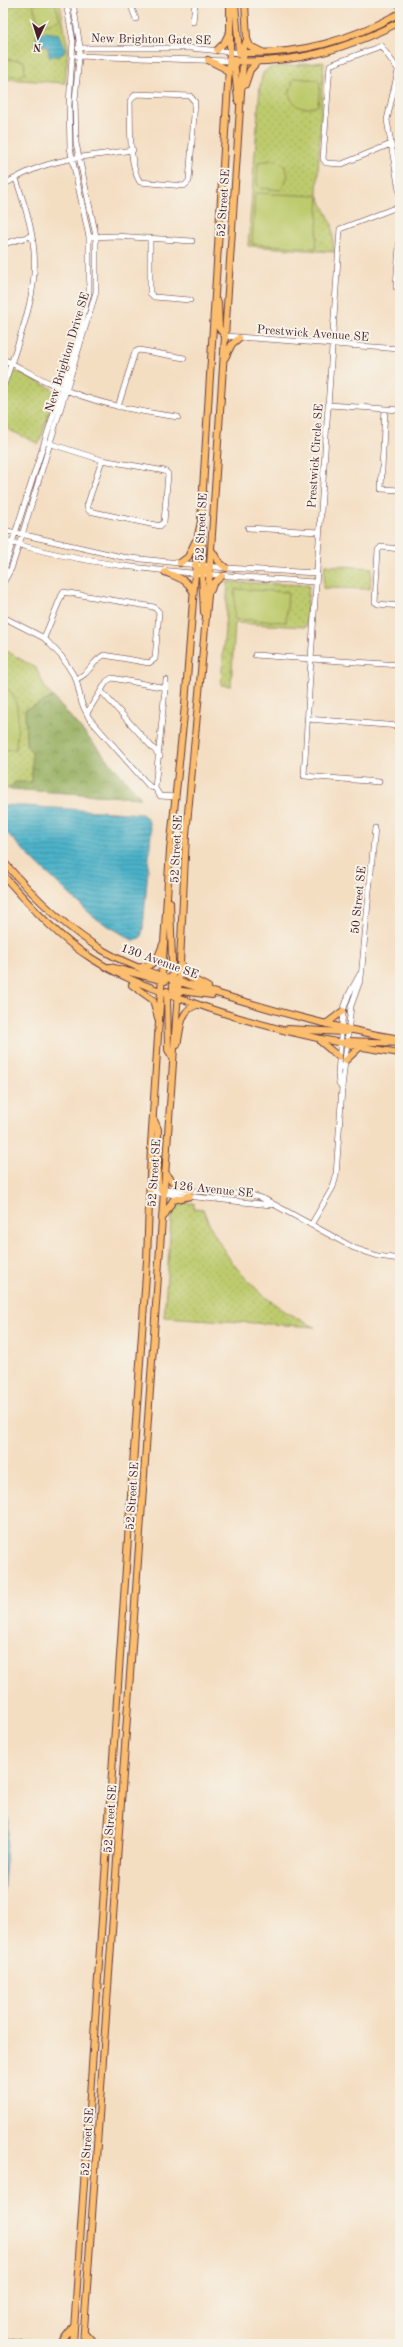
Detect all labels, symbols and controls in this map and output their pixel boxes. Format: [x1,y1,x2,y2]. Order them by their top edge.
north arrow [18,18,58,58]
street label: New Brighton Gate SE [91,33,211,47]
text: N [32,41,42,52]
street label: 52 Street SE [215,169,232,237]
street label: New Brighton Drive SE [44,291,92,414]
street label: Prestwick Avenue SE [256,324,370,344]
street label: Prestwick Circle SE [306,403,326,509]
street label: 52 Street SE [193,493,210,561]
street label: 52 Street SE [168,815,185,883]
street label: 50 Street SE [348,865,369,935]
street label: 130 Avenue SE [119,942,200,982]
street label: 52 Street SE [146,1139,163,1207]
street label: 126 Avenue SE [172,1180,254,1200]
street label: 52 Street SE [124,1462,141,1530]
street label: 52 Street SE [102,1785,119,1853]
street label: 52 Street SE [79,2108,96,2176]

